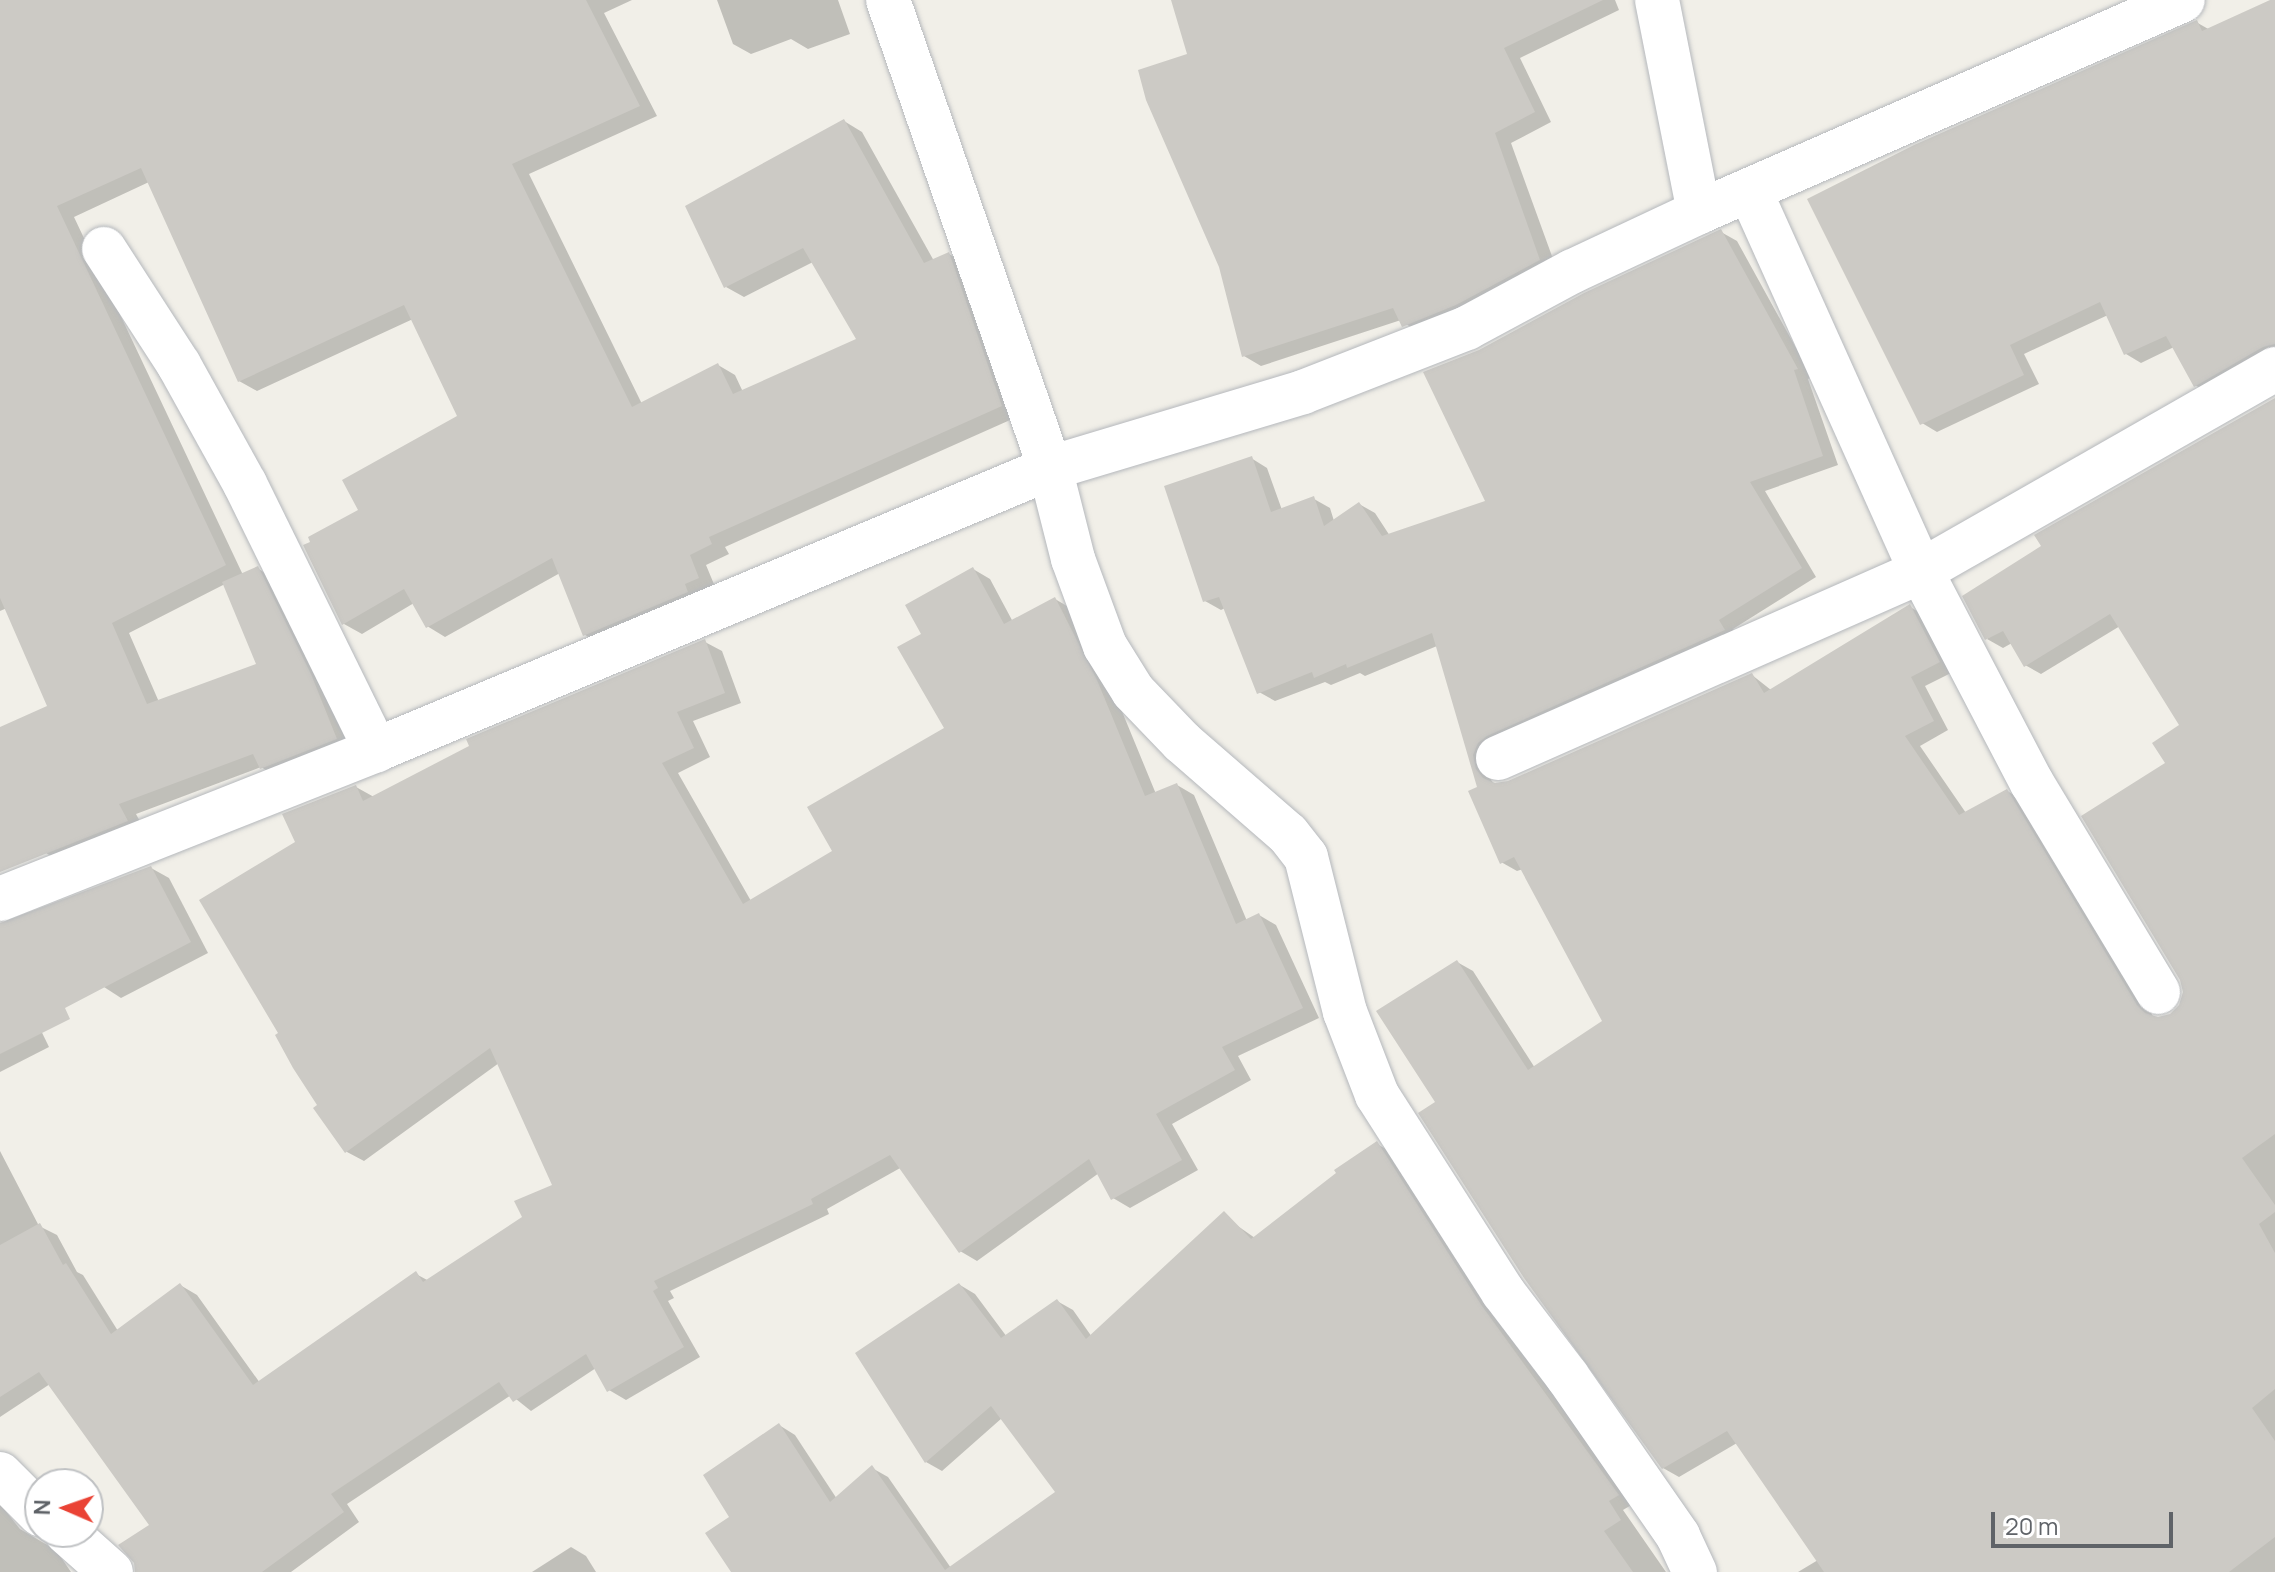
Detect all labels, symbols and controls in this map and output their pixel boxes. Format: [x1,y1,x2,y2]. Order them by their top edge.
north arrow [24,1468,104,1548]
scale bar [1995,1496,2177,1546]
text: N [27,1499,57,1516]
text: 20 m [2005,1509,2058,1542]

